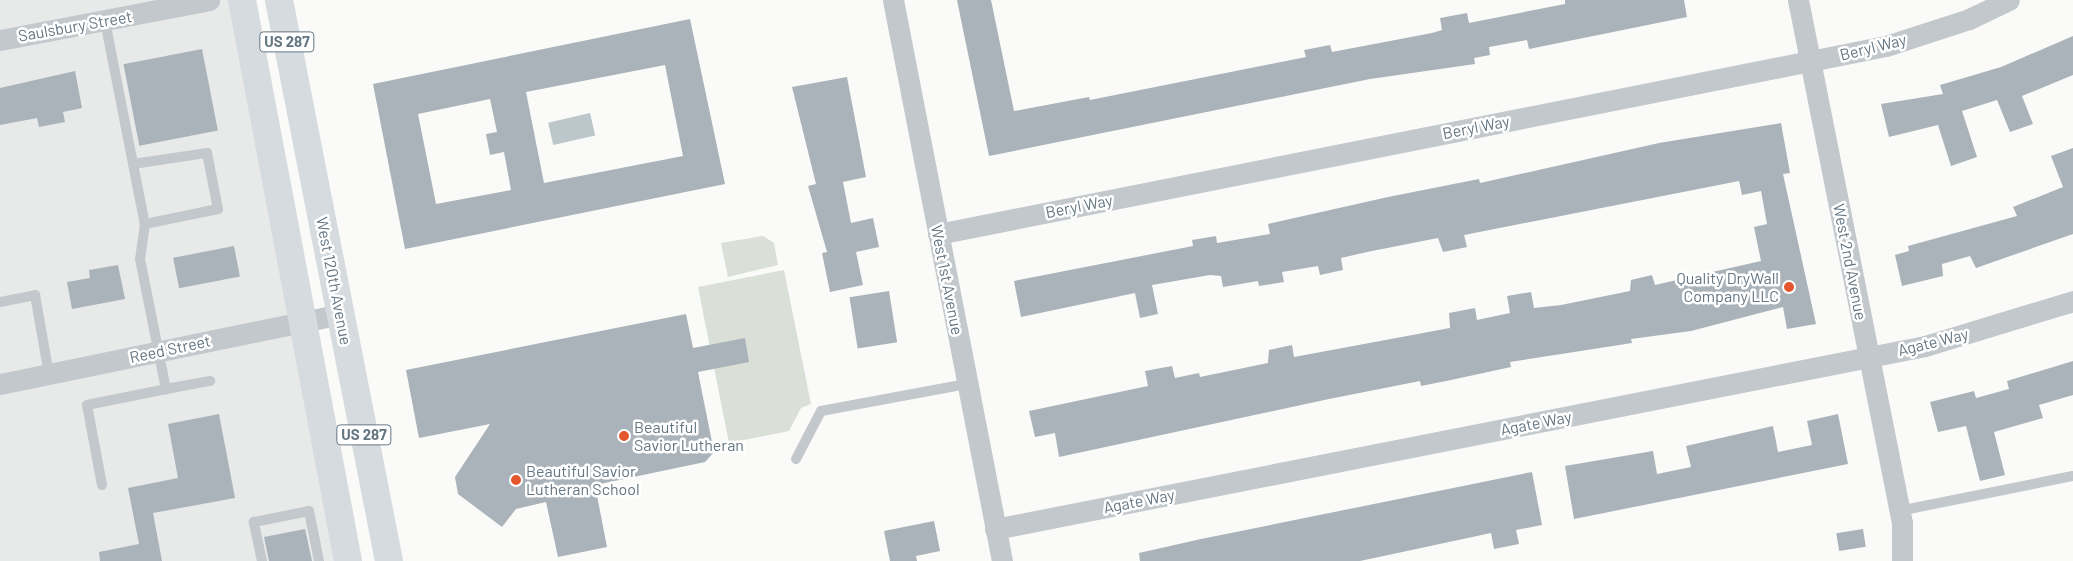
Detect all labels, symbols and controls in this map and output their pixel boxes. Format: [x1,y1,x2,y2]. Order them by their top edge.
street label: Saulsbury Street [17,7,133,45]
street label: Beryl Way [1838,29,1908,65]
road number: US 287 [258,30,316,54]
street label: Beryl Way [1441,111,1511,143]
street label: Beryl Way [1044,190,1114,222]
street label: West 2nd Avenue [1829,202,1871,322]
street label: West 120th Avenue [312,215,356,347]
street label: West 1st Avenue [927,223,967,337]
place label: Quality DryWall Company LLC [1677,268,1779,306]
marker: Quality DryWall Company LLC [1783,281,1795,293]
street label: Agate Way [1896,324,1970,360]
street label: Reed Street [128,331,212,367]
street label: Agate Way [1499,407,1573,439]
place label: Beautiful Savior Lutheran [634,417,744,455]
road number: US 287 [335,422,393,448]
marker: Beautiful Savior Lutheran [618,430,630,442]
place label: Beautiful Savior Lutheran School [526,461,640,499]
marker: Beautiful Savior Lutheran School [510,474,522,486]
street label: Agate Way [1102,485,1176,517]

